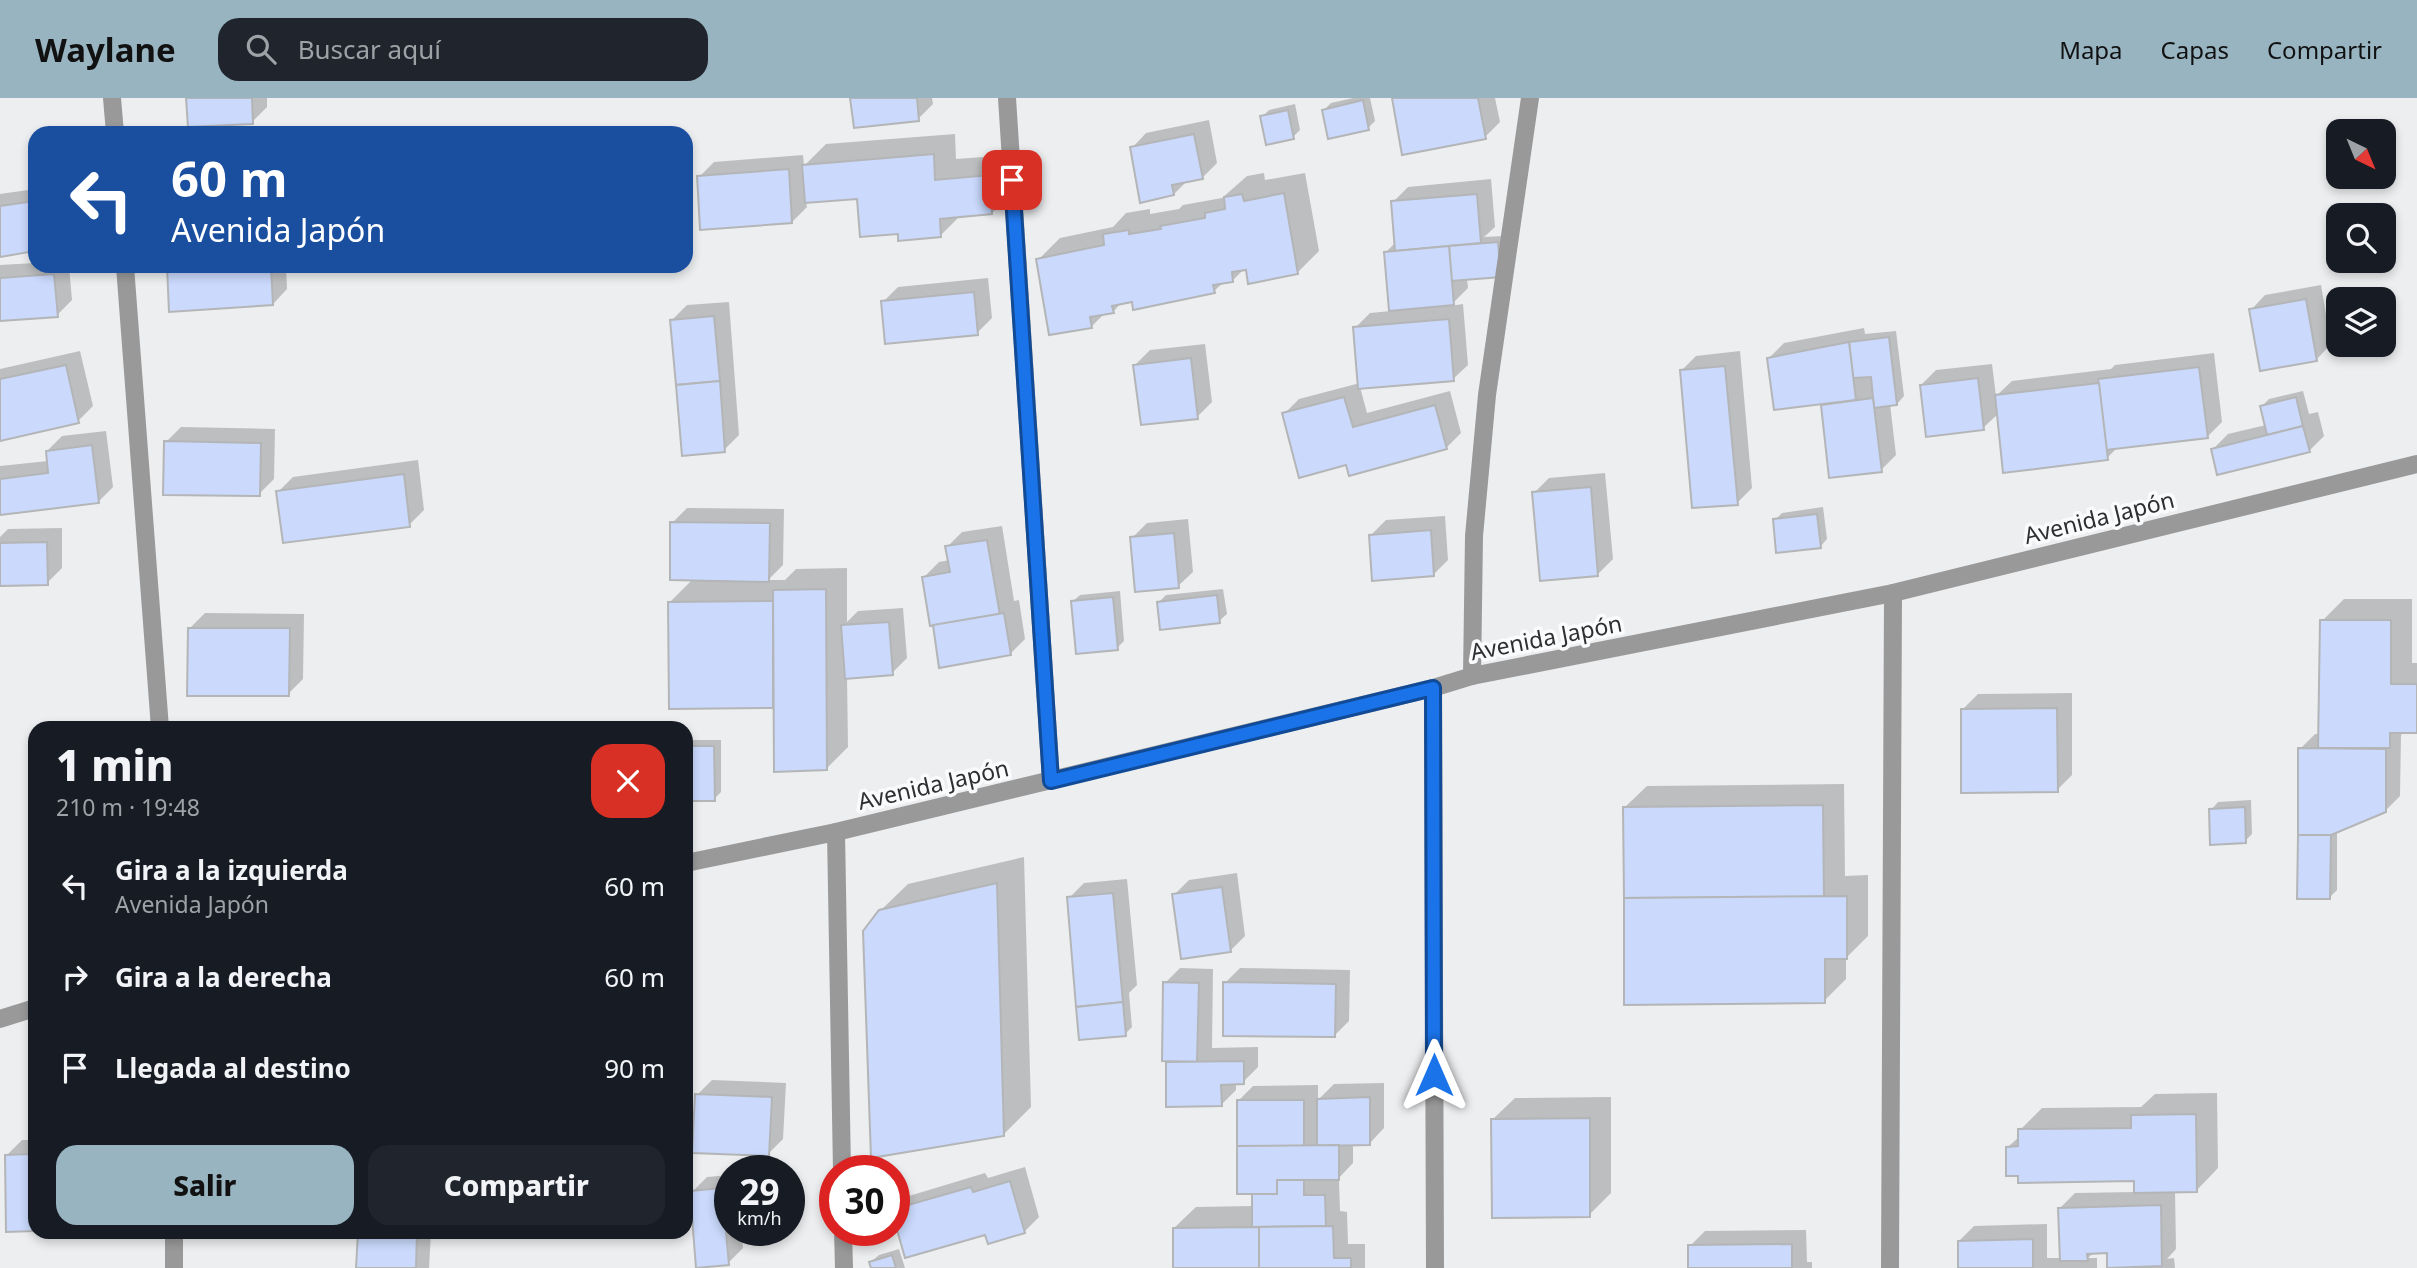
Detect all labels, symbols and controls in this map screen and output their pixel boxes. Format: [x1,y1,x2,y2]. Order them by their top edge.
search box [218,18,708,81]
text: Waylane [35,27,176,72]
icon: search [242,30,280,68]
text: Buscar aquí [298,31,441,67]
text: Mapa [2059,33,2123,66]
text: Capas [2161,33,2229,66]
text: Compartir [2267,33,2382,66]
north arrow [2326,119,2396,189]
map controls [2326,119,2396,357]
text: 60 m [171,145,288,211]
pin [982,150,1042,210]
icon: left [56,154,147,245]
icon: arrive [993,161,1031,199]
button: search [2326,203,2396,273]
text: Avenida Japón [171,208,385,251]
button: layers [2326,287,2396,357]
street label: Avenida Japón [2020,483,2178,551]
street label: Avenida Japón [1467,607,1625,667]
text: 1 min [56,736,173,793]
button: close [591,744,665,818]
street label: Avenida Japón [854,751,1012,817]
text: 210 m · 19:48 [56,791,200,823]
text: Gira a la izquierda [115,852,348,888]
icon: left [56,867,94,905]
text: 60 m [604,868,665,904]
text: Avenida Japón [115,888,269,920]
icon: right [56,958,94,996]
text: Gira a la derecha [115,959,332,995]
text: 60 m [604,959,665,995]
position arrow [1397,1038,1471,1112]
icon: arrive [56,1049,94,1087]
text: Llegada al destino [115,1050,351,1086]
text: 90 m [604,1050,665,1086]
button: Salir [56,1145,354,1225]
button: Compartir [368,1145,665,1225]
speed limit sign: 30 [819,1155,910,1246]
text: 29 [739,1168,780,1215]
text: km/h [737,1206,782,1230]

